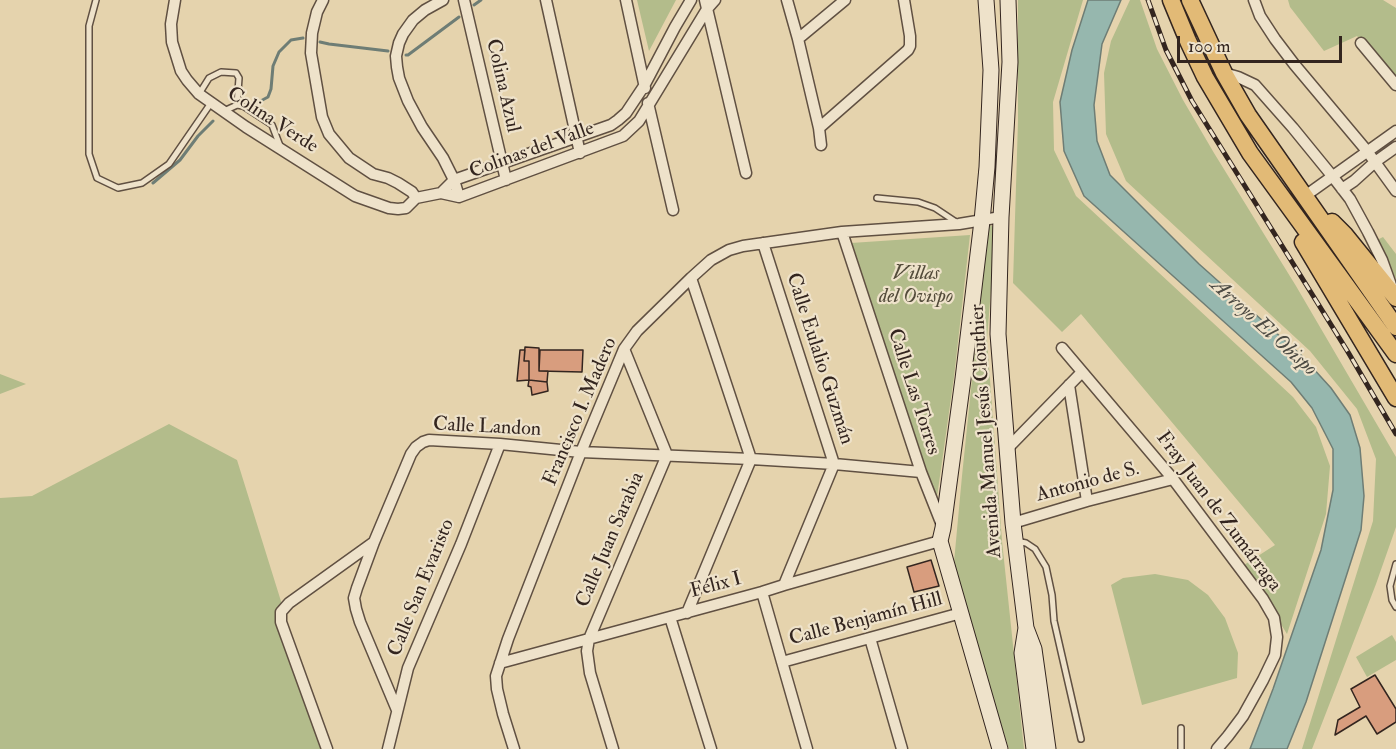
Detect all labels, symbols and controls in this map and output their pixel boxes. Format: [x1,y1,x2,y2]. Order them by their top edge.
scale bar [1180,24,1345,62]
text: 100 m [1188,35,1231,58]
street label: Colina Azul [480,37,524,135]
street label: Colina Verde [222,83,322,159]
street label: Colinas del Valle [466,117,598,185]
park label: Villas del Ovispo [879,263,953,310]
street label: Calle Eulalio Guzmán [780,270,858,448]
water label: Arroyo El Obispo [1205,274,1321,382]
street label: Avenida Manuel Jesús Clouthier [966,303,1008,559]
street label: Calle Las Torres [881,326,945,458]
street label: Francisco I. Madero [539,334,623,490]
street label: Calle Landon [432,413,542,443]
street label: Fray Juan de Zumárraga [1150,427,1286,597]
street label: Antonio de S. [1034,458,1142,508]
street label: Calle Juan Sarabia [572,469,650,611]
street label: Calle San Evaristo [384,516,460,660]
street label: Félix I [688,568,744,604]
street label: Calle Benjamín Hill [787,588,945,652]

